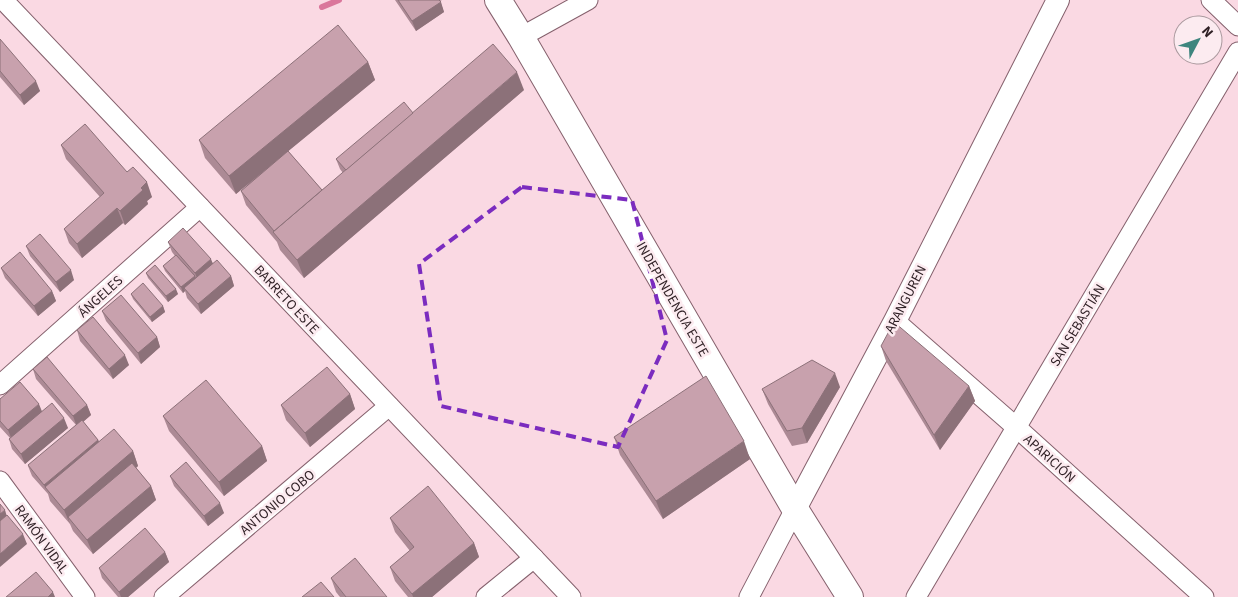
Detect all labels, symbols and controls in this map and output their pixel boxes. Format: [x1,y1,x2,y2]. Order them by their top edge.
north arrow [1173,15,1223,65]
text: N [1196,22,1218,42]
street label: INDEPENDENCIA ESTE [631,238,713,361]
street label: BARRETO ESTE [249,261,324,339]
street label: ARANGUREN [880,262,932,337]
street label: ÁNGELES [74,271,128,322]
street label: SAN SEBASTIÁN [1045,281,1110,370]
street label: APARICIÓN [1019,430,1080,488]
street label: ANTONIO COBO [236,465,319,540]
street label: RAMÓN VIDAL [9,501,73,578]

